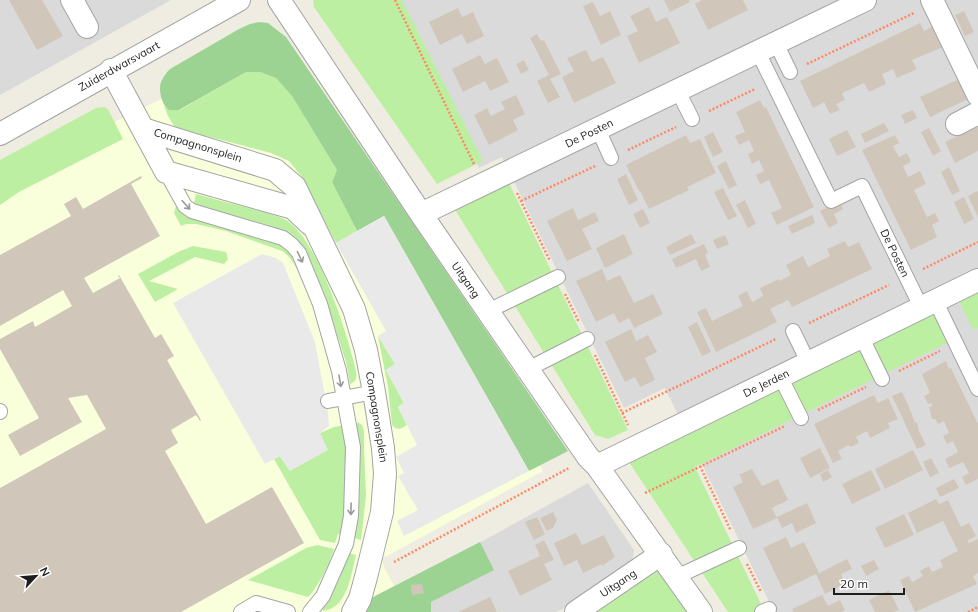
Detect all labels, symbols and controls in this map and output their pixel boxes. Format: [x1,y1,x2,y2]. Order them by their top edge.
street label: Zuiderdwarsvaart [76,38,162,94]
street label: De Posten [563,115,615,151]
street label: Compagnonsplein [152,125,244,165]
one-way arrow [181,200,191,210]
street label: De Posten [877,227,913,279]
one-way arrow [297,251,304,263]
street label: Uitgang [449,259,483,301]
street label: De Jerden [741,366,791,400]
street label: Compagnonsplein [363,371,391,463]
one-way arrow [337,374,345,387]
one-way arrow [347,502,355,515]
north arrow [16,556,56,596]
text: N [37,565,53,578]
street label: Uitgang [597,566,639,600]
scale bar [834,570,904,596]
text: 20 m [840,576,868,591]

